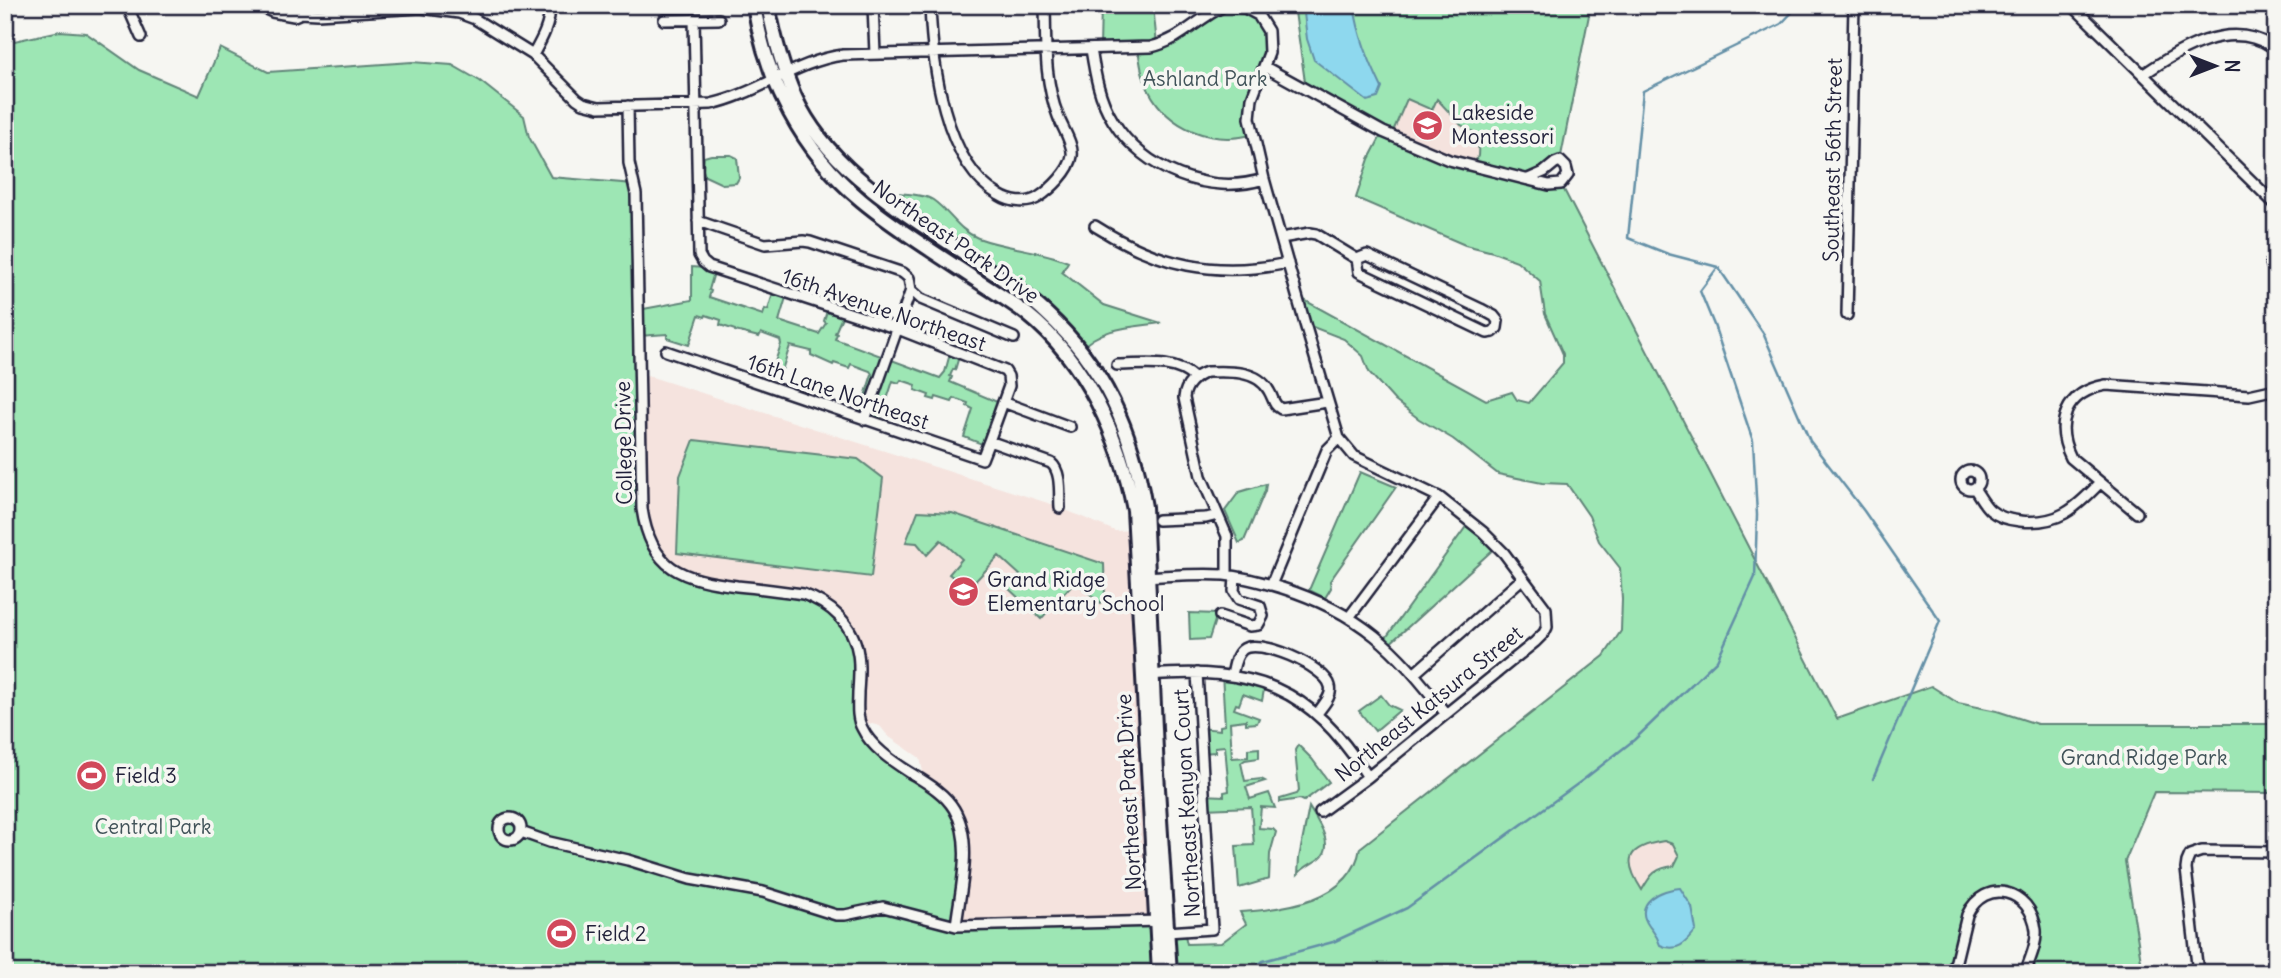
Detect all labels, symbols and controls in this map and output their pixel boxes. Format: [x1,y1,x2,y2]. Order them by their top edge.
north arrow [2180,32,2250,102]
street label: Southeast 56th Street [1817,58,1848,262]
text: N [2220,59,2244,73]
park label: Ashland Park [1143,65,1267,92]
place label: Lakeside Montessori [1451,99,1554,150]
school or university icon: Lakeside Montessori [1411,108,1445,142]
street label: Northeast Park Drive [868,174,1045,309]
street label: 16th Avenue Northeast [779,262,990,357]
street label: 16th Lane Northeast [744,348,932,435]
street label: College Drive [609,381,638,505]
place label: Grand Ridge Elementary School [987,566,1164,617]
school or university icon: Grand Ridge Elementary School [947,575,981,609]
street label: Northeast Katsura Street [1329,620,1528,788]
street label: Northeast Kenyon Court [1167,688,1206,918]
street label: Northeast Park Drive [1110,693,1147,891]
park label: Grand Ridge Park [2061,744,2227,771]
sports icon: Field 3 [75,759,109,793]
place label: Field 3 [115,762,177,789]
park label: Central Park [94,813,212,840]
sports icon: Field 2 [545,917,579,951]
place label: Field 2 [585,920,646,947]

